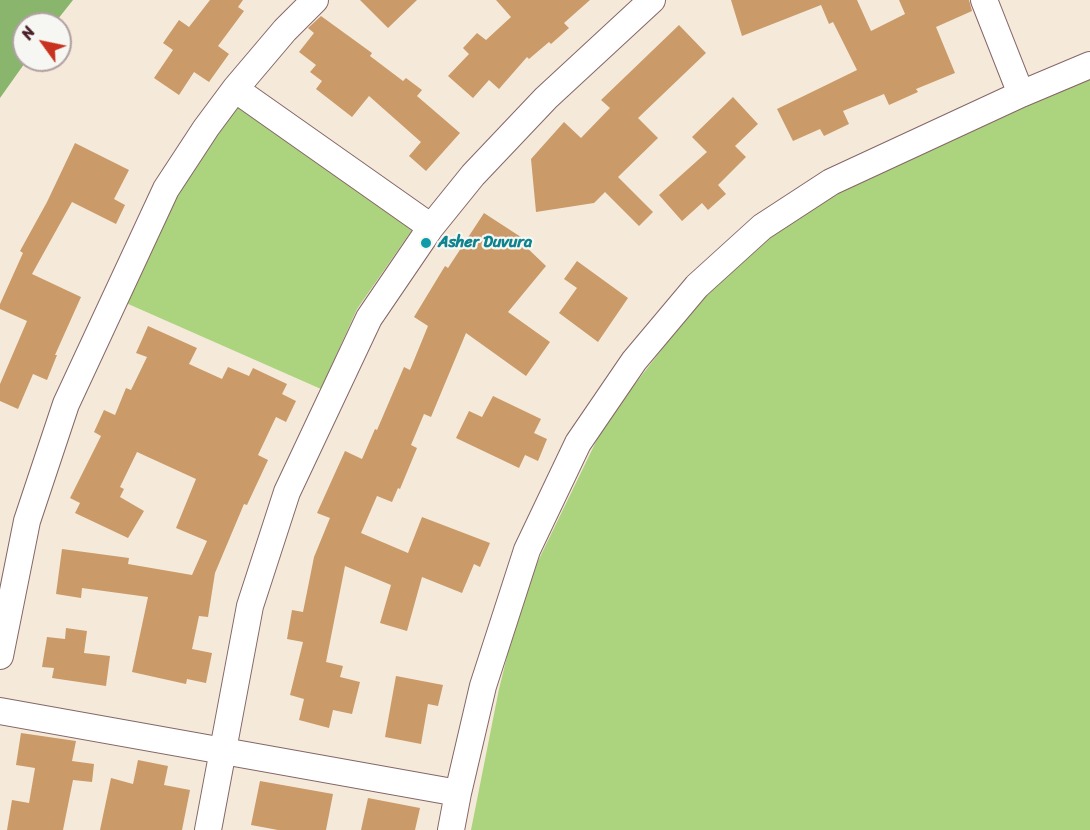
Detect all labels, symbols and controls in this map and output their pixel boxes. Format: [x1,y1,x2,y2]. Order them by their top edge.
north arrow [12,12,72,72]
text: N [13,20,43,46]
place label: Asher Duvura [438,233,532,253]
marker: Asher Duvura [419,236,433,250]

